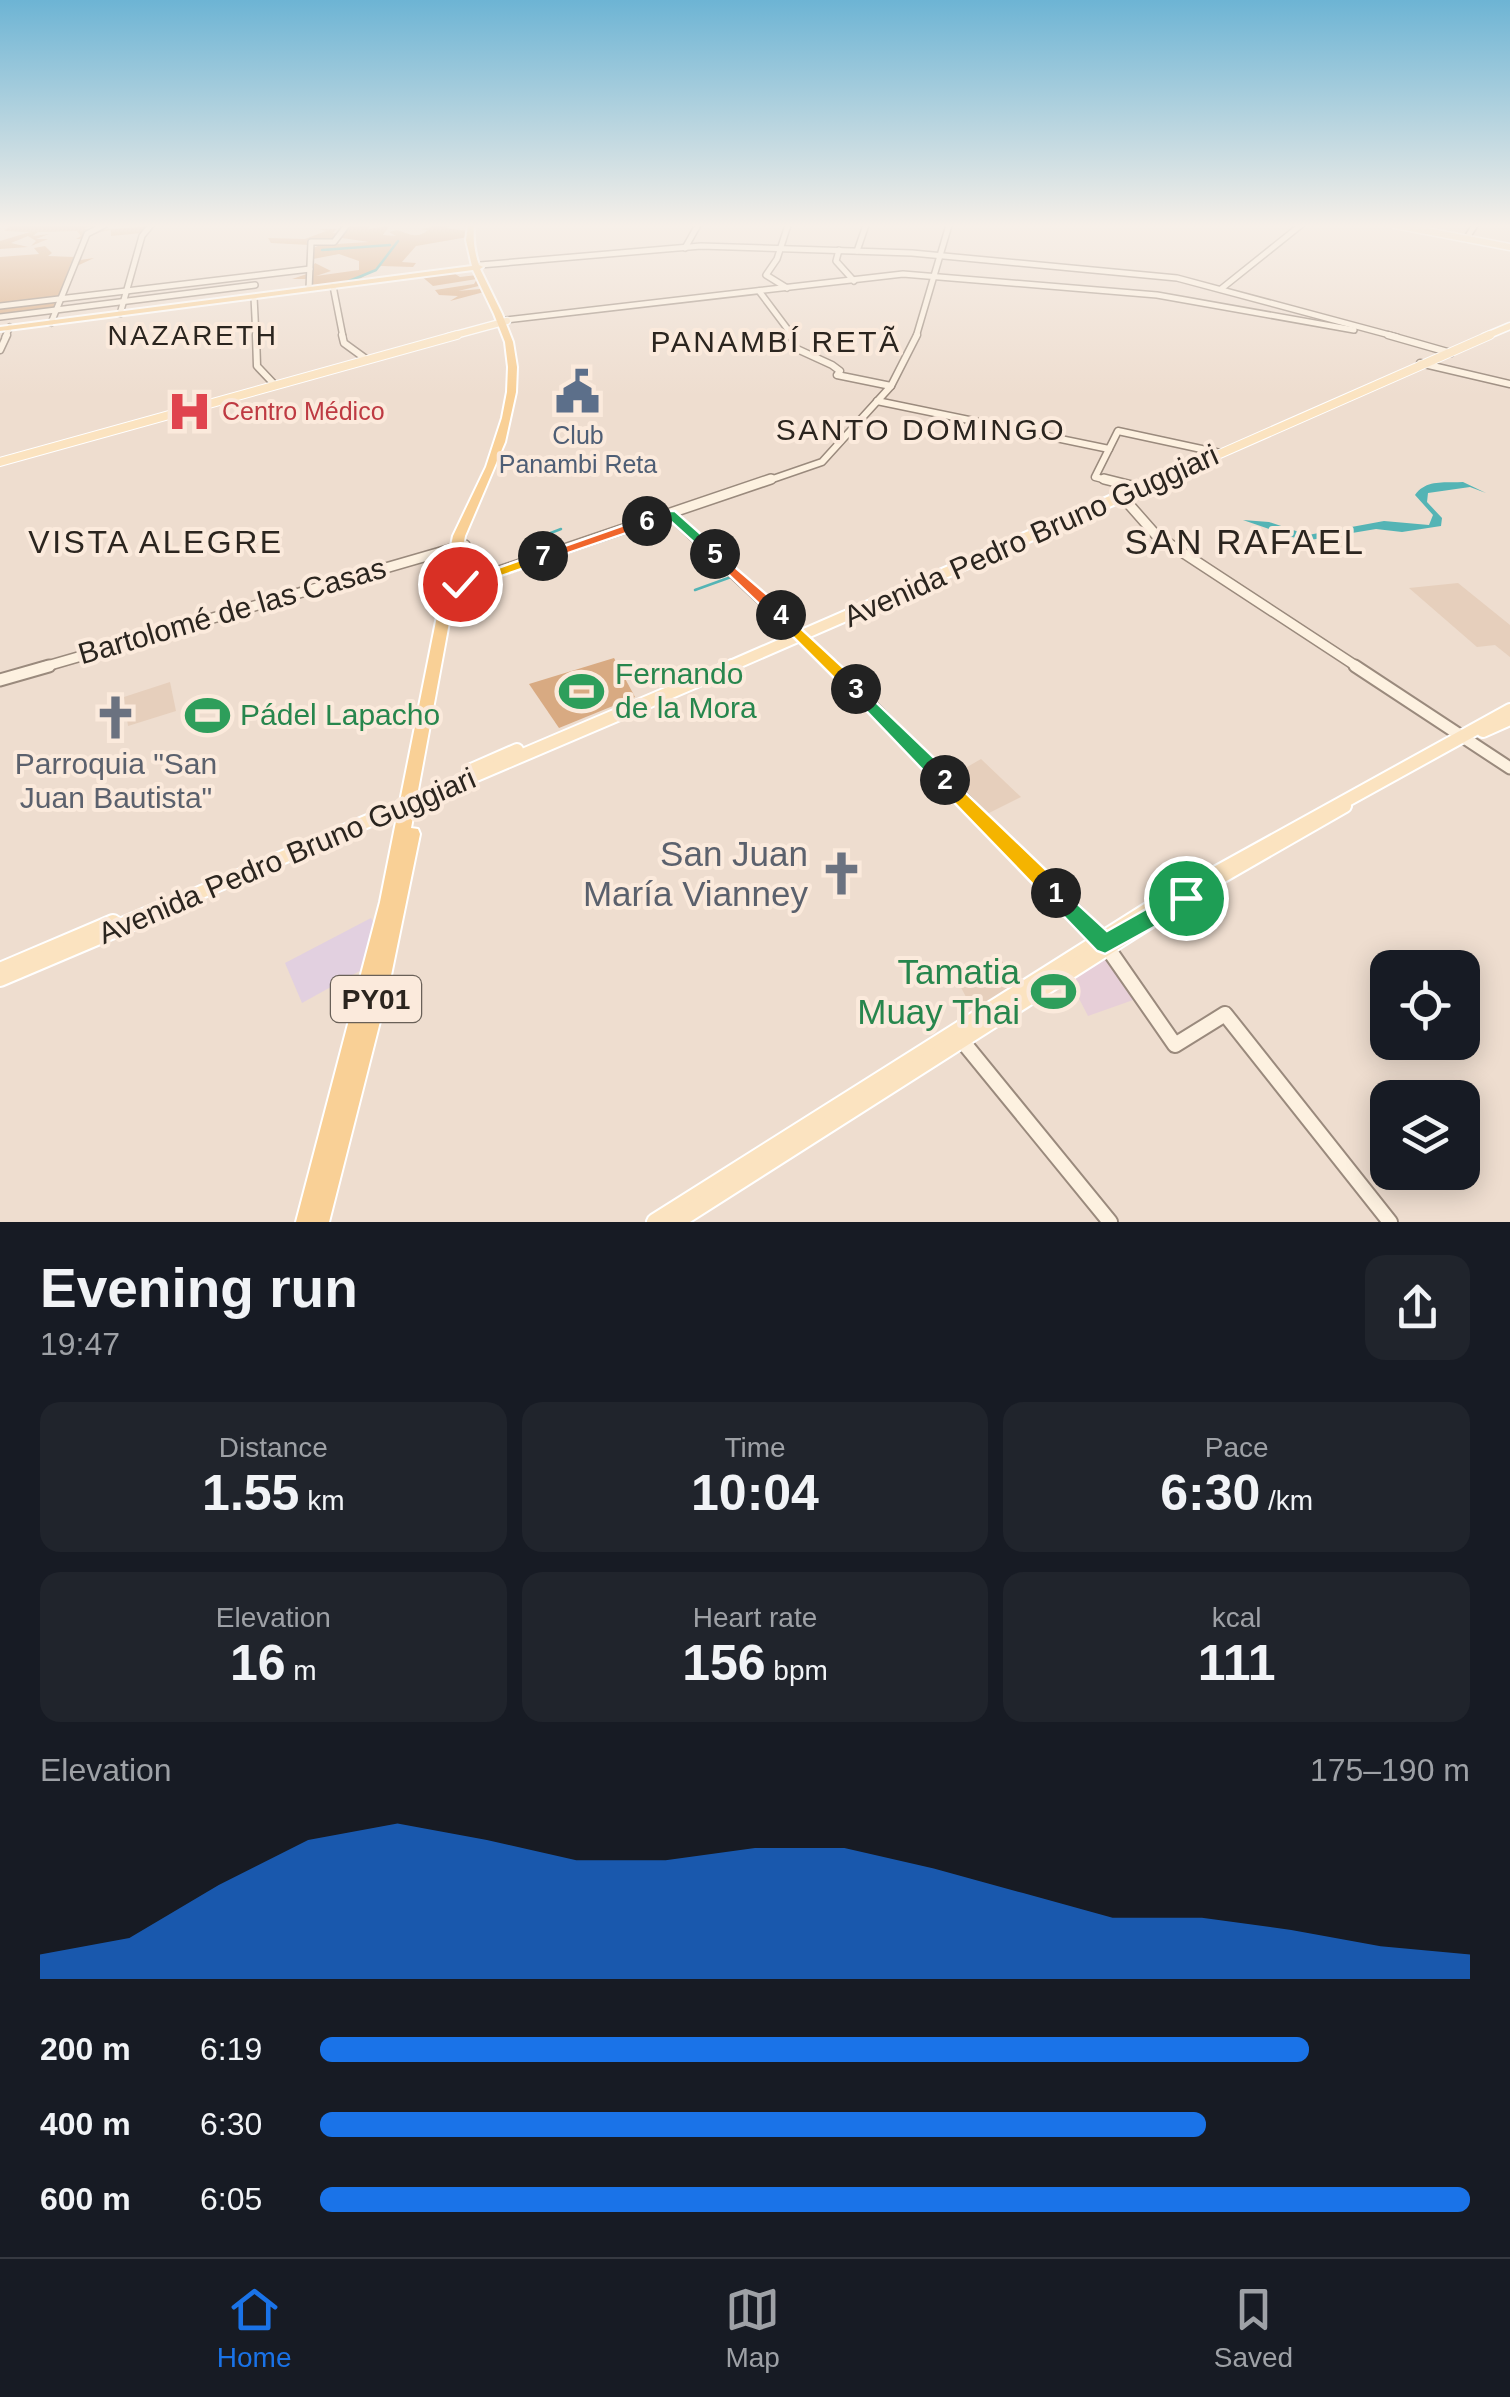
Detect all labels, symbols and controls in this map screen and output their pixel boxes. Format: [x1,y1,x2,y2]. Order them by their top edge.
district label: NAZARETH [108,320,278,351]
district label: PANAMBÍ RETÃ [650,325,902,358]
public building icon: Club Panambi Reta [554,367,602,415]
hospital icon: Centro Médico [165,387,213,435]
place label: Centro Médico [222,397,385,425]
district label: SANTO DOMINGO [776,413,1066,446]
place label: Club Panambi Reta [499,421,657,478]
street label: Avenida Pedro Bruno Guggiari [838,438,1223,633]
pin: 6 [622,496,672,546]
text: 6 [639,505,655,536]
district label: SAN RAFAEL [1125,522,1365,561]
district label: VISTA ALEGRE [28,524,284,560]
pin: 5 [690,529,740,579]
pin: 7 [518,531,568,581]
text: 5 [707,538,723,569]
text: 7 [535,540,551,571]
pin [418,542,503,627]
street label: Bartolomé de las Casas [74,551,389,670]
icon: check [433,557,488,612]
pin: 4 [756,590,806,640]
text: 4 [773,599,789,630]
place label: Fernando de la Mora [615,657,757,724]
pin: 3 [831,664,881,714]
sports icon: Fernando de la Mora [558,667,606,715]
text: 3 [848,673,864,704]
sports icon: Pádel Lapacho [183,691,231,739]
church icon: Parroquia "San Juan Bautista" [92,693,140,741]
place label: Pádel Lapacho [240,698,440,731]
place label: Parroquia "San Juan Bautista" [15,747,217,814]
pin: 2 [920,755,970,805]
street label: Avenida Pedro Bruno Guggiari [93,761,480,950]
text: 2 [937,764,953,795]
place label: San Juan María Vianney [583,834,808,913]
church icon: San Juan María Vianney [817,850,865,898]
pin [1144,856,1229,941]
pin: 1 [1031,868,1081,918]
icon: arrive [1159,871,1214,926]
text: 1 [1048,877,1064,908]
map controls [1370,950,1480,1190]
button: locate [1370,950,1480,1060]
place label: Tamatia Muay Thai [857,952,1021,1031]
sports icon: Tamatia Muay Thai [1029,968,1077,1016]
road number: PY01 [331,976,421,1022]
button: layers [1370,1080,1480,1190]
button: share [1365,1255,1470,1360]
text: Evening run [40,1257,358,1319]
text: 19:47 [40,1326,120,1362]
text: Distance [219,1432,328,1463]
text: Time [724,1432,786,1463]
text: Pace [1205,1432,1269,1463]
text: 1.55 [202,1465,299,1521]
text: 10:04 [691,1465,819,1521]
text: 6:30 [1160,1465,1260,1521]
text: km [299,1485,345,1516]
text: /km [1260,1485,1313,1516]
text: Elevation [216,1602,331,1633]
text: Heart rate [693,1602,817,1633]
text: kcal [1212,1602,1262,1633]
text: 16 [230,1635,286,1691]
text: 156 [682,1635,766,1691]
text: 111 [1198,1635,1276,1691]
text: m [286,1655,317,1686]
text: bpm [766,1655,828,1686]
text: Elevation [40,1752,172,1788]
text: 175–190 m [1310,1752,1470,1788]
text: 200 m [40,2031,131,2067]
text: 6:19 [200,2031,262,2067]
text: 400 m [40,2106,131,2142]
text: 6:30 [200,2106,262,2142]
text: 600 m [40,2181,131,2217]
text: 6:05 [200,2181,262,2217]
tab: Home [217,2282,292,2374]
tab: Map [725,2282,780,2374]
tab: Saved [1214,2282,1293,2374]

